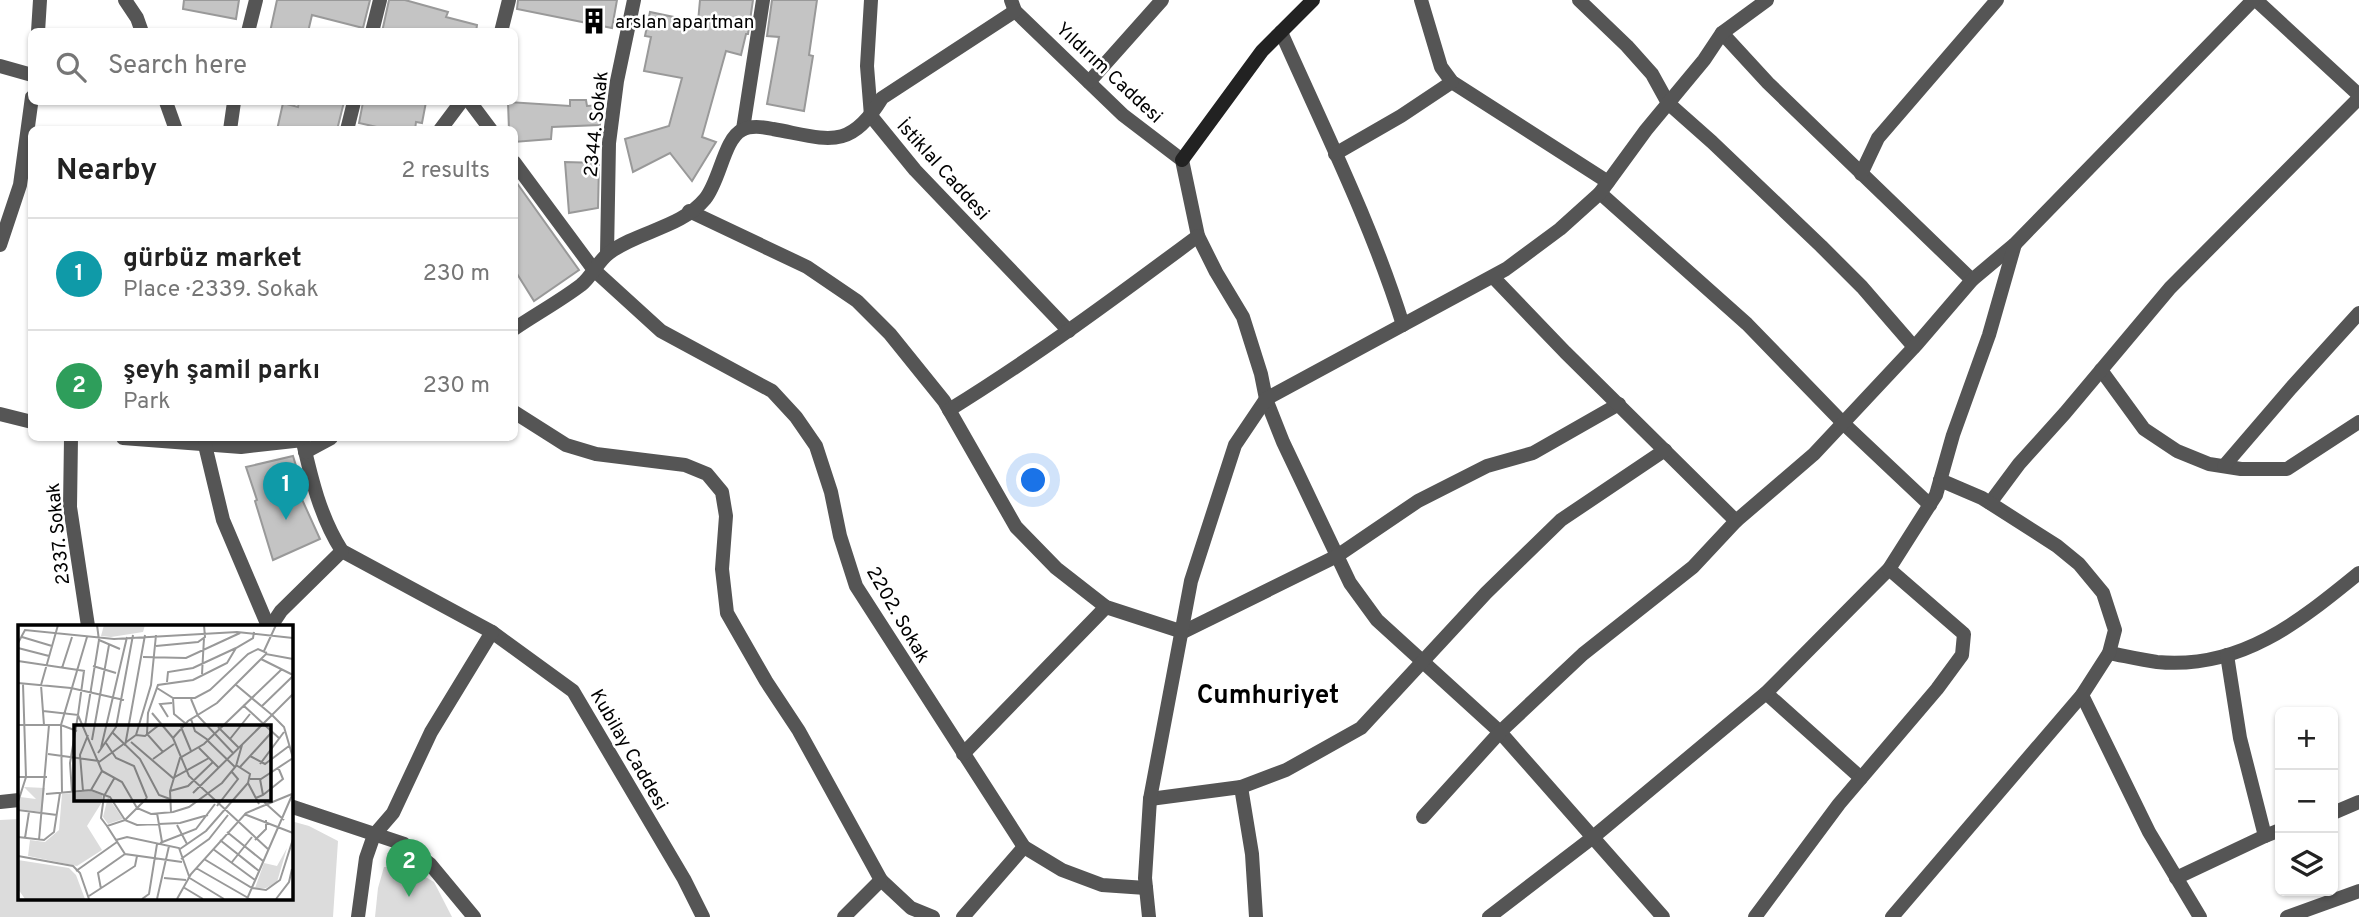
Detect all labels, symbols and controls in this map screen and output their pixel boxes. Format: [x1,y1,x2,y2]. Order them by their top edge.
building icon: arslan apartman [579,6,609,36]
place label: arslan apartman [615,11,754,35]
street label: Yıldırım Caddesi [1050,18,1167,129]
search box [28,28,518,105]
icon: search [52,48,90,86]
text: Search here [108,50,247,83]
street label: 2344. Sokak [579,70,615,179]
street label: İstiklal Caddesi [891,114,995,226]
text: Nearby [56,153,157,190]
text: 2 results [401,157,490,186]
text: gürbüz market [123,243,302,276]
text: 1 [74,260,84,289]
text: 230 m [423,260,490,289]
text: Place · 2339. Sokak [123,276,319,305]
text: şeyh şamil parkı [123,355,320,388]
text: 2 [72,372,86,401]
text: 230 m [423,372,490,401]
text: Park [123,388,170,417]
pin: 1 [263,462,309,520]
your location [1016,463,1050,497]
street label: 2337. Sokak [42,482,76,586]
street label: 2202. Sokak [860,563,934,667]
inset map [18,625,292,900]
district label: Cumhuriyet [1197,680,1339,713]
street label: Kubilay Caddesi [584,685,673,815]
map controls [2275,707,2338,896]
button: + [2275,707,2338,770]
button: − [2275,770,2338,833]
button: layers [2275,833,2338,896]
pin: 2 [386,839,432,897]

